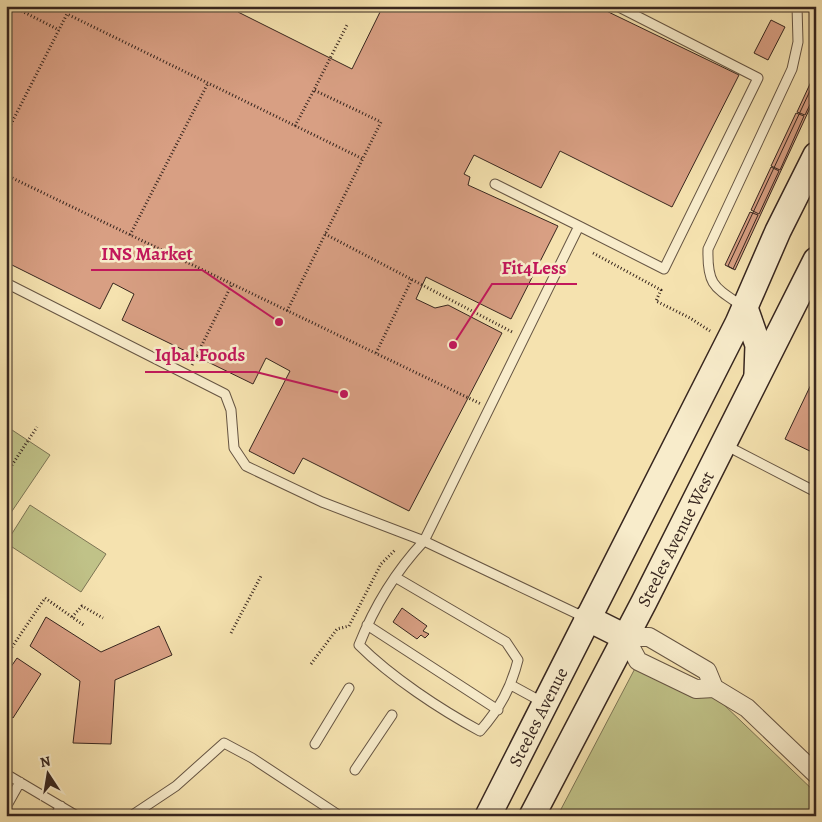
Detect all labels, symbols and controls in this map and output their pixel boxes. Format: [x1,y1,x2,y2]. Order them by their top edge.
callout: INS Market [91,236,202,270]
text: INS Market [101,241,193,267]
callout: Fit4Less [492,250,577,284]
text: Fit4Less [502,255,567,281]
callout: Iqbal Foods [145,338,256,372]
text: Iqbal Foods [155,342,245,368]
street label: Steeles Avenue West [631,467,720,611]
street label: Steeles Avenue [503,663,573,771]
north arrow [22,750,72,800]
text: N [38,751,52,772]

